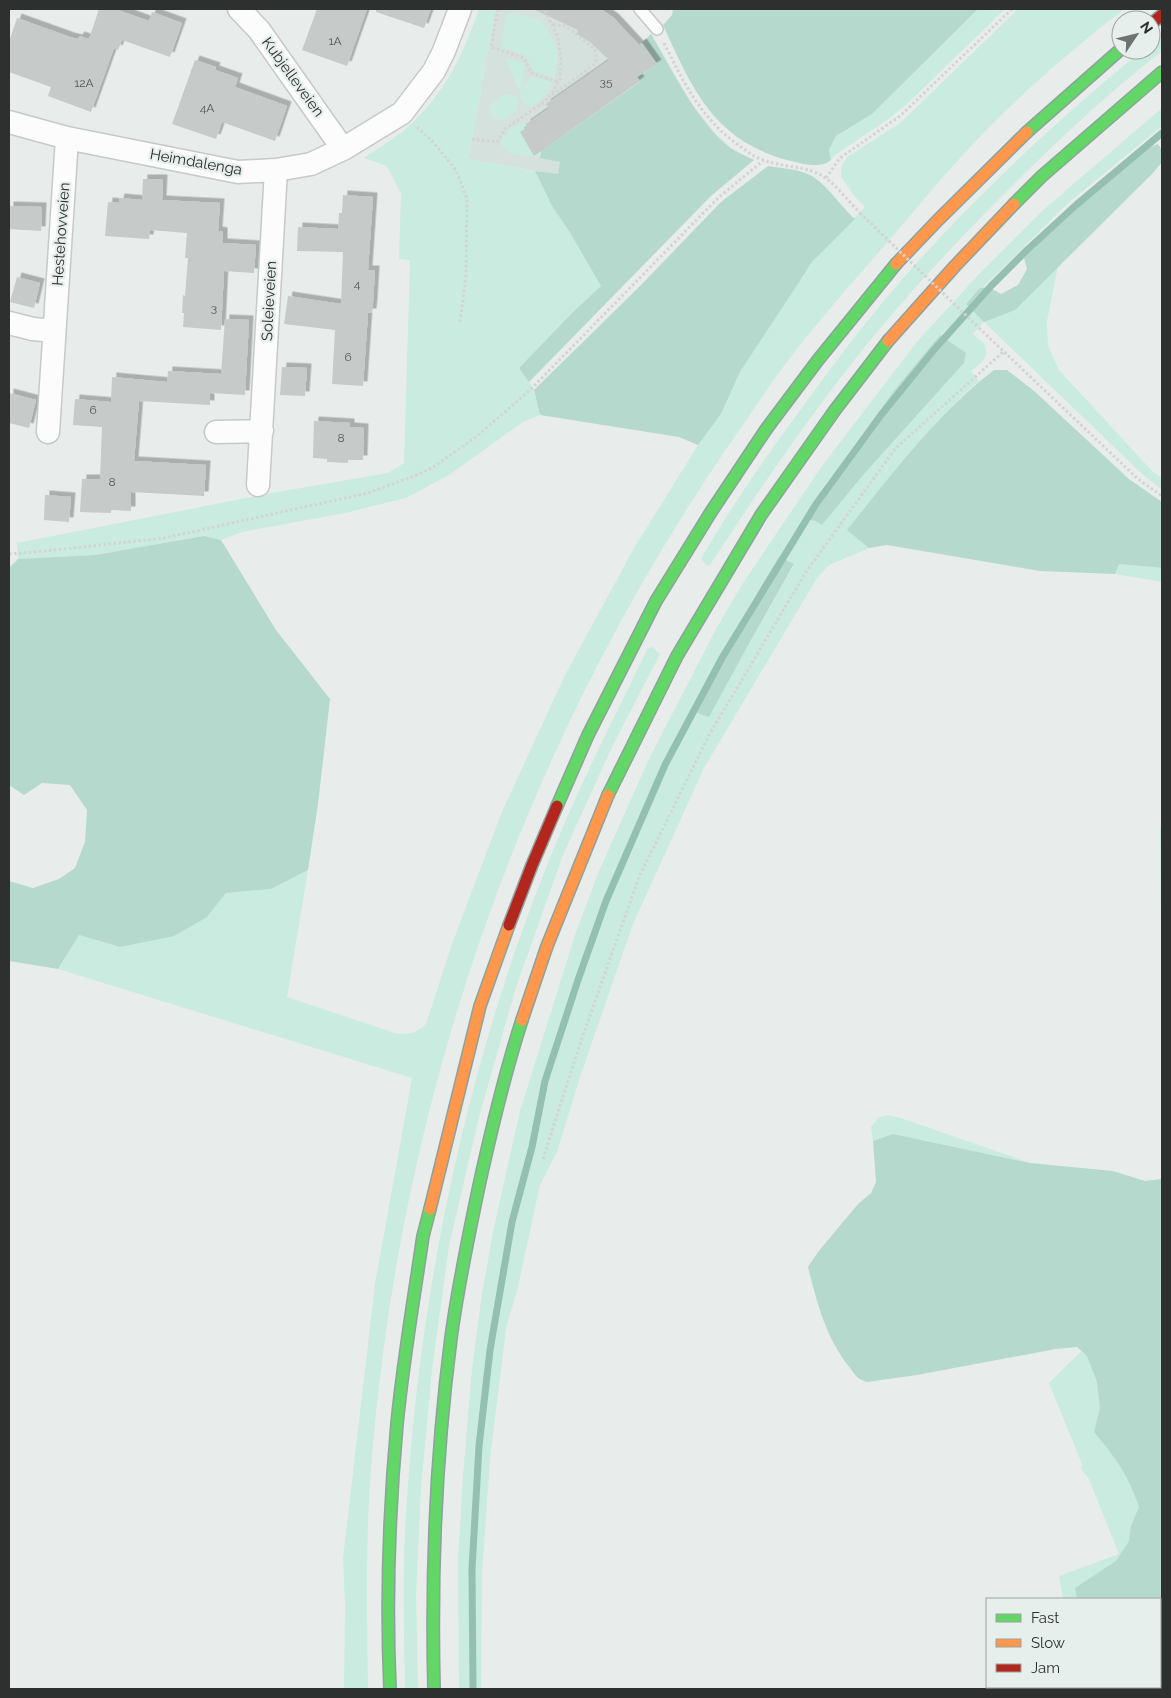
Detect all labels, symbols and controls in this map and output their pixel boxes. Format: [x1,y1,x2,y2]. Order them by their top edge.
north arrow [1111,10,1161,60]
text: N [1137,19,1156,37]
street label: Kubjelleveien [258,34,328,120]
house number: 1A [328,34,342,48]
house number: 35 [600,75,613,89]
house number: 12A [74,76,94,90]
house number: 4A [200,101,214,115]
street label: Heimdalenga [148,145,244,179]
street label: Hestehovveien [48,182,74,286]
street label: Soleieveien [258,261,280,341]
house number: 4 [354,277,361,291]
house number: 3 [211,301,217,315]
house number: 6 [344,350,352,364]
house number: 6 [89,403,97,417]
house number: 8 [337,431,345,445]
house number: 8 [108,475,116,489]
legend [986,1598,1161,1688]
text: Fast [1031,1609,1059,1627]
text: Slow [1031,1634,1065,1652]
text: Jam [1031,1659,1060,1677]

